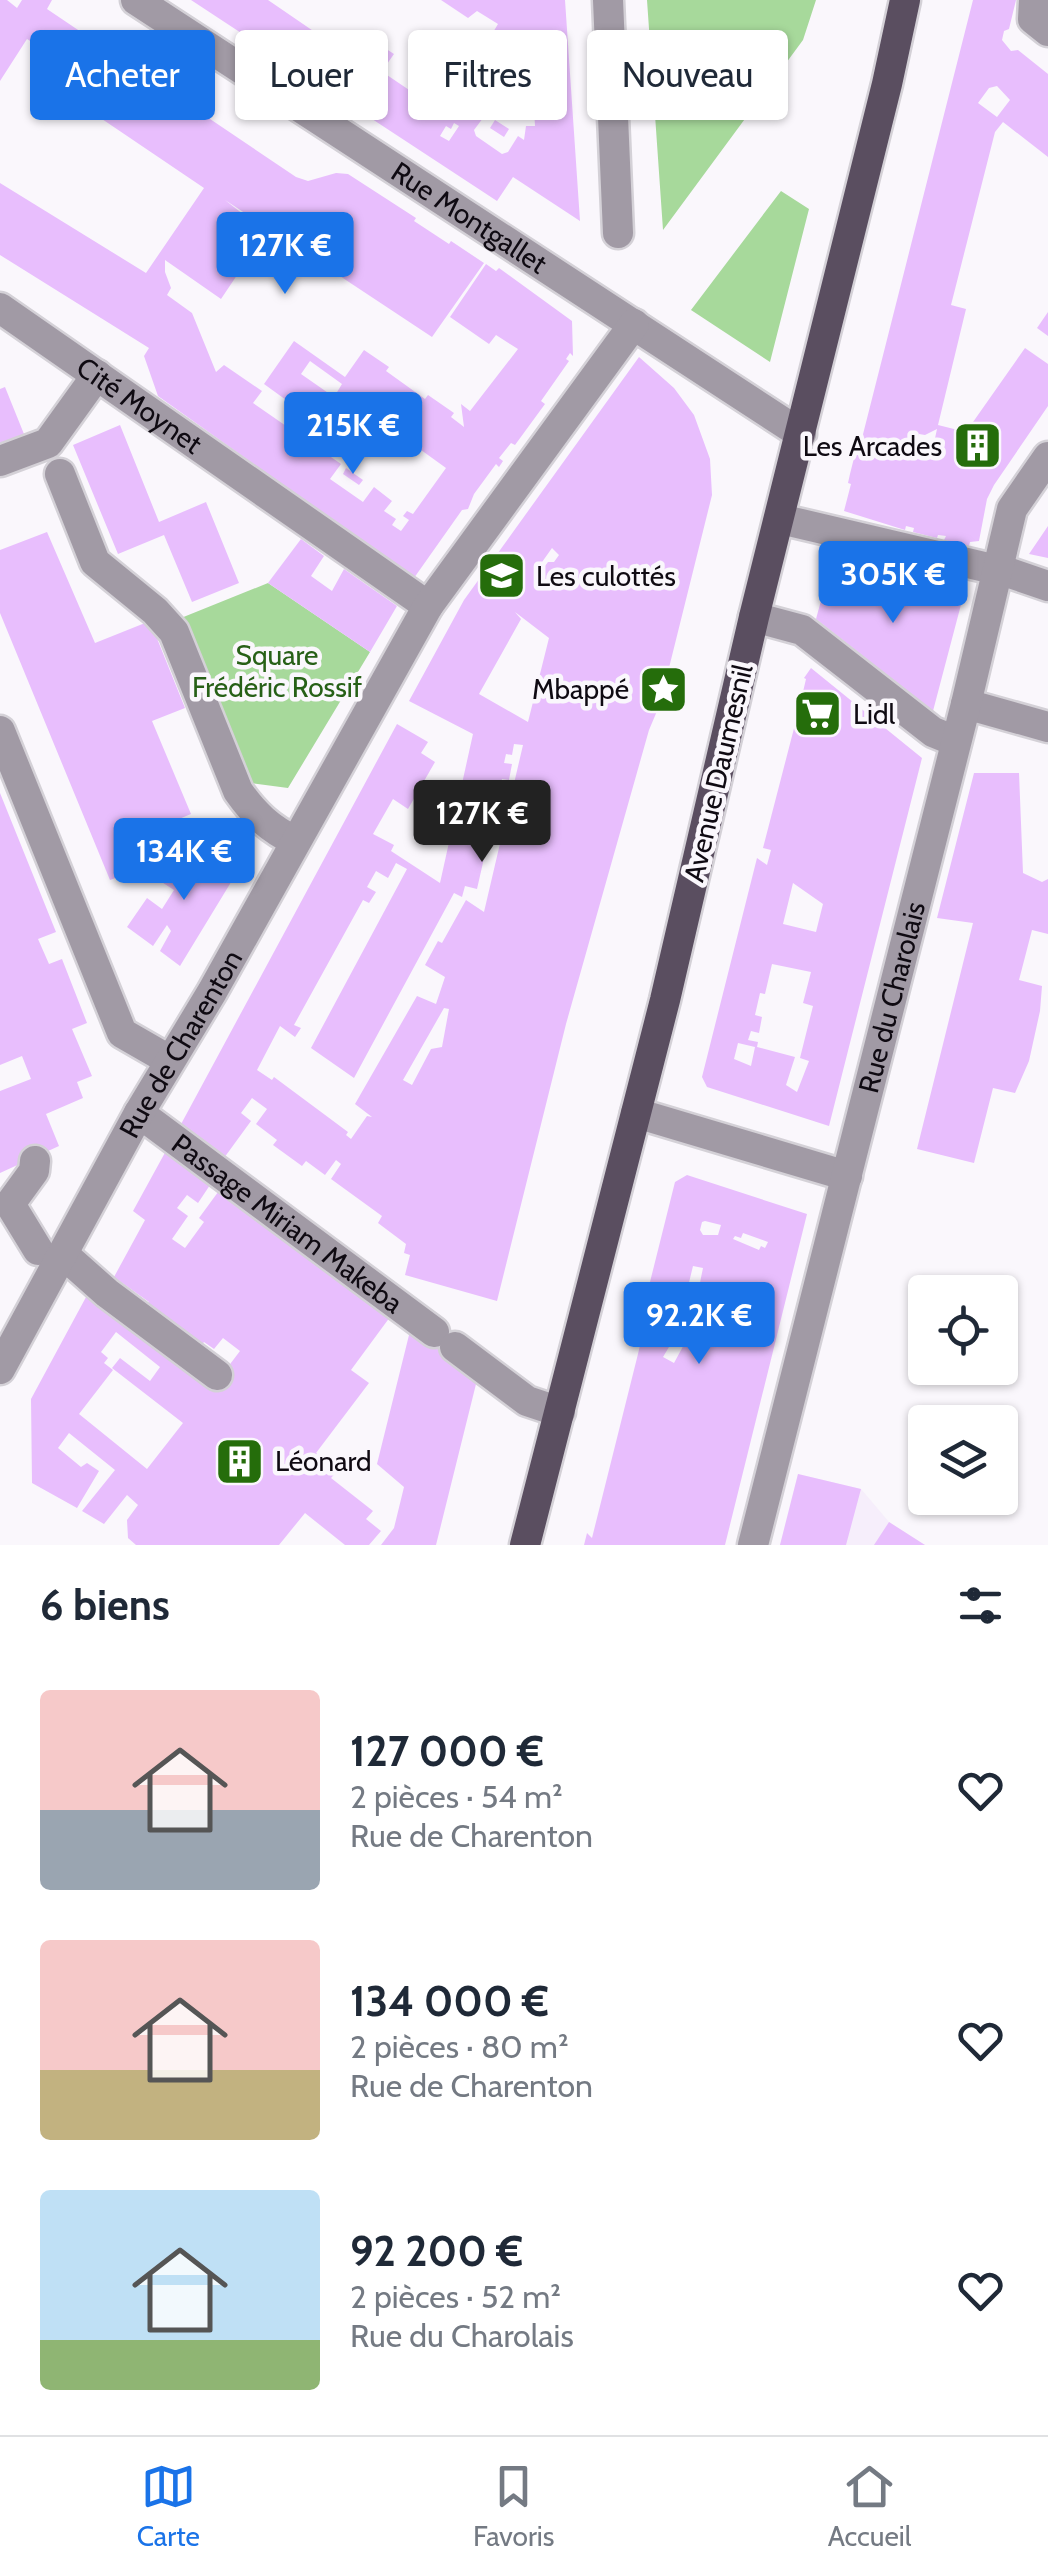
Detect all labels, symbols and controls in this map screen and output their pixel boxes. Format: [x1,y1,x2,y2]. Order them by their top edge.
chip: Acheter [30,30,215,120]
chip: Louer [235,30,388,120]
chip: Filtres [408,30,567,120]
chip: Nouveau [587,30,788,120]
street label: Rue Montgallet [385,154,553,281]
pin: 127K € [204,212,366,297]
text: 127K € [239,225,331,264]
street label: Cité Moynet [70,350,209,461]
pin: 215K € [272,392,434,477]
text: 215K € [306,405,400,444]
building icon: Les Arcades [951,420,1003,472]
place label: Les Arcades [803,429,942,463]
pin: 305K € [812,541,974,626]
school or university icon: Les culottés [475,550,527,602]
text: 305K € [841,554,945,593]
place label: Les culottés [536,559,676,593]
park label: Square Frédéric Rossif [192,638,362,704]
street label: Avenue Daumesnil [676,661,760,885]
place icon: Mbappé [638,663,690,715]
place label: Mbappé [532,672,629,706]
supermarket icon: Lidl [792,688,844,740]
place label: Lidl [853,697,896,731]
pin: 127K € [401,780,563,865]
text: 127K € [436,793,528,832]
pin: 134K € [103,818,265,903]
text: 134K € [136,831,232,870]
street label: Rue du Charolais [851,898,932,1096]
street label: Rue de Charenton [112,944,249,1144]
street label: Passage Miriam Makeba [165,1126,410,1320]
map controls [908,1275,1018,1515]
button: locate [908,1275,1018,1385]
pin: 92.2K € [607,1282,791,1367]
text: 92.2K € [646,1295,752,1334]
button: layers [908,1405,1018,1515]
building icon: Léonard [214,1435,266,1487]
place label: Léonard [275,1444,372,1478]
icon: filters [953,1578,1008,1633]
text: 6 biens [40,1579,170,1631]
text: 127 000 € [350,1725,544,1777]
icon: home [120,1730,240,1850]
icon: heart [953,1763,1008,1818]
text: 2 pièces · 54 m² [350,1777,563,1816]
text: Rue de Charenton [350,1816,593,1855]
text: 134 000 € [350,1975,549,2027]
icon: home [120,1980,240,2100]
icon: heart [953,2013,1008,2068]
text: 2 pièces · 80 m² [350,2027,569,2066]
text: Rue de Charenton [350,2066,593,2105]
text: 92 200 € [350,2225,523,2277]
icon: home [120,2230,240,2350]
icon: heart [953,2263,1008,2318]
text: 2 pièces · 52 m² [350,2277,561,2316]
text: Rue du Charolais [350,2316,574,2355]
tab: Carte [137,2459,200,2553]
tab: Favoris [473,2459,554,2553]
tab: Accueil [828,2459,911,2553]

